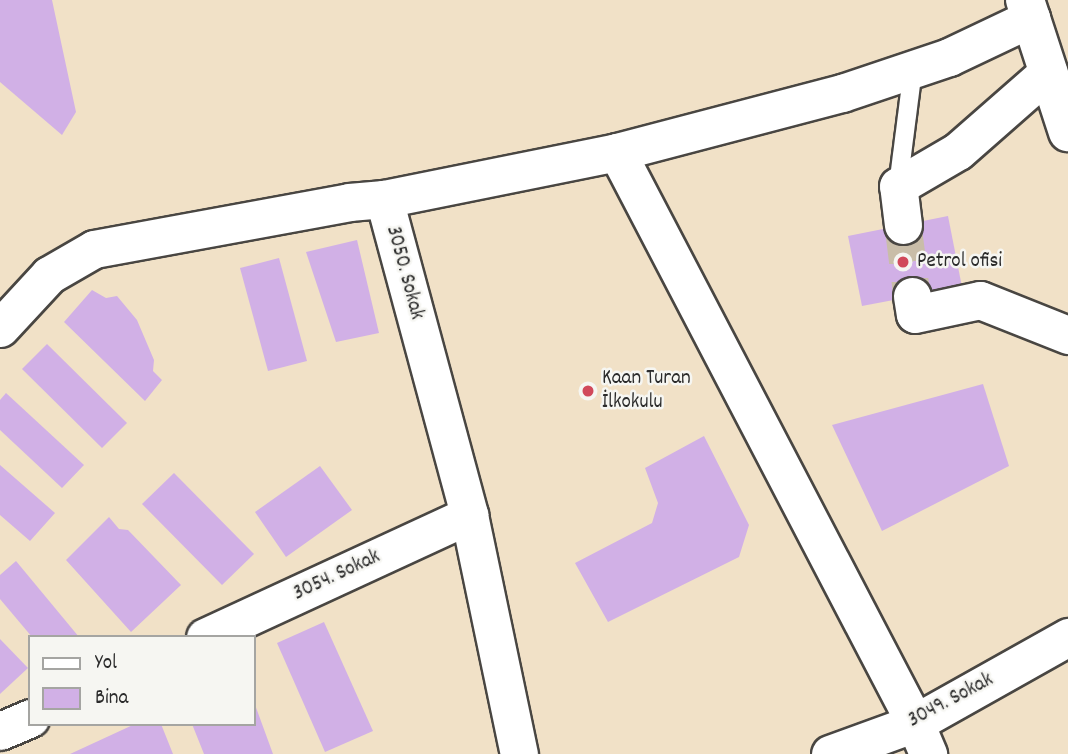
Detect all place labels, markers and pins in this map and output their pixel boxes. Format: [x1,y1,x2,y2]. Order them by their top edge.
place label: Petrol ofisi [917,249,1002,275]
marker: Petrol ofisi [895,254,911,270]
place label: Kaan Turan İlkokulu [602,366,691,416]
marker: Kaan Turan İlkokulu [580,383,596,399]

